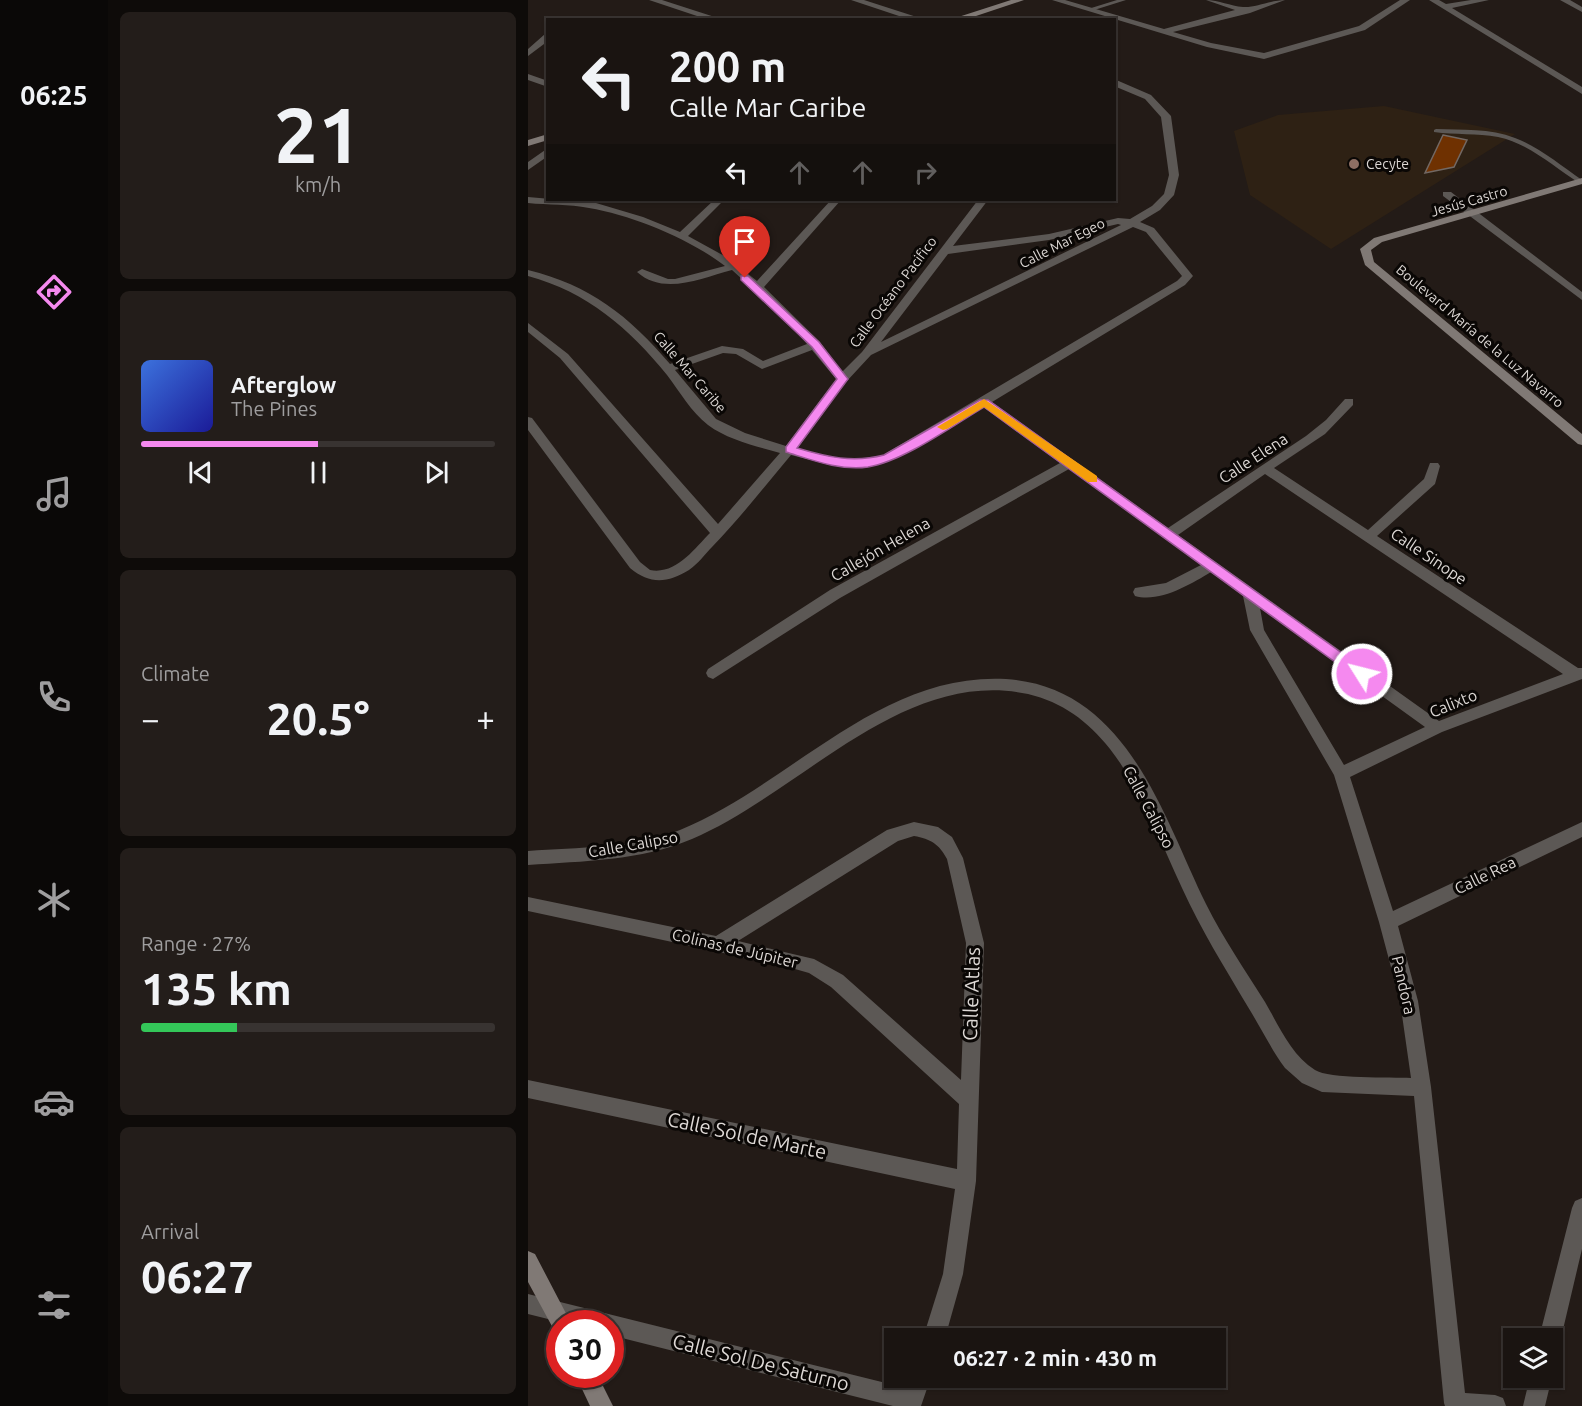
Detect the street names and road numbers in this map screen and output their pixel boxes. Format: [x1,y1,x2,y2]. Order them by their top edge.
street label: Jesús Castro [1429,182,1509,220]
street label: Calle Mar Egeo [1017,215,1107,271]
street label: Calle Océano Pacifico [846,233,940,351]
street label: Boulevard María de la Luz Navarro [1393,261,1567,411]
street label: Calle Mar Caribe [650,328,730,416]
street label: Calle Elena [1215,429,1291,487]
street label: Callejón Helena [827,513,933,585]
street label: Calle Sinope [1388,524,1470,588]
street label: Calixto [1427,685,1479,721]
street label: Calle Calipso [1120,763,1178,851]
street label: Calle Calipso [587,827,679,861]
street label: Calle Rea [1451,852,1519,898]
street label: Colinas de Júpiter [670,925,800,971]
street label: Calle Atlas [958,947,984,1041]
street label: Pandora [1389,954,1419,1016]
street label: Calle Sol de Marte [665,1107,829,1163]
street label: Calle Sol De Saturno [670,1329,852,1395]

